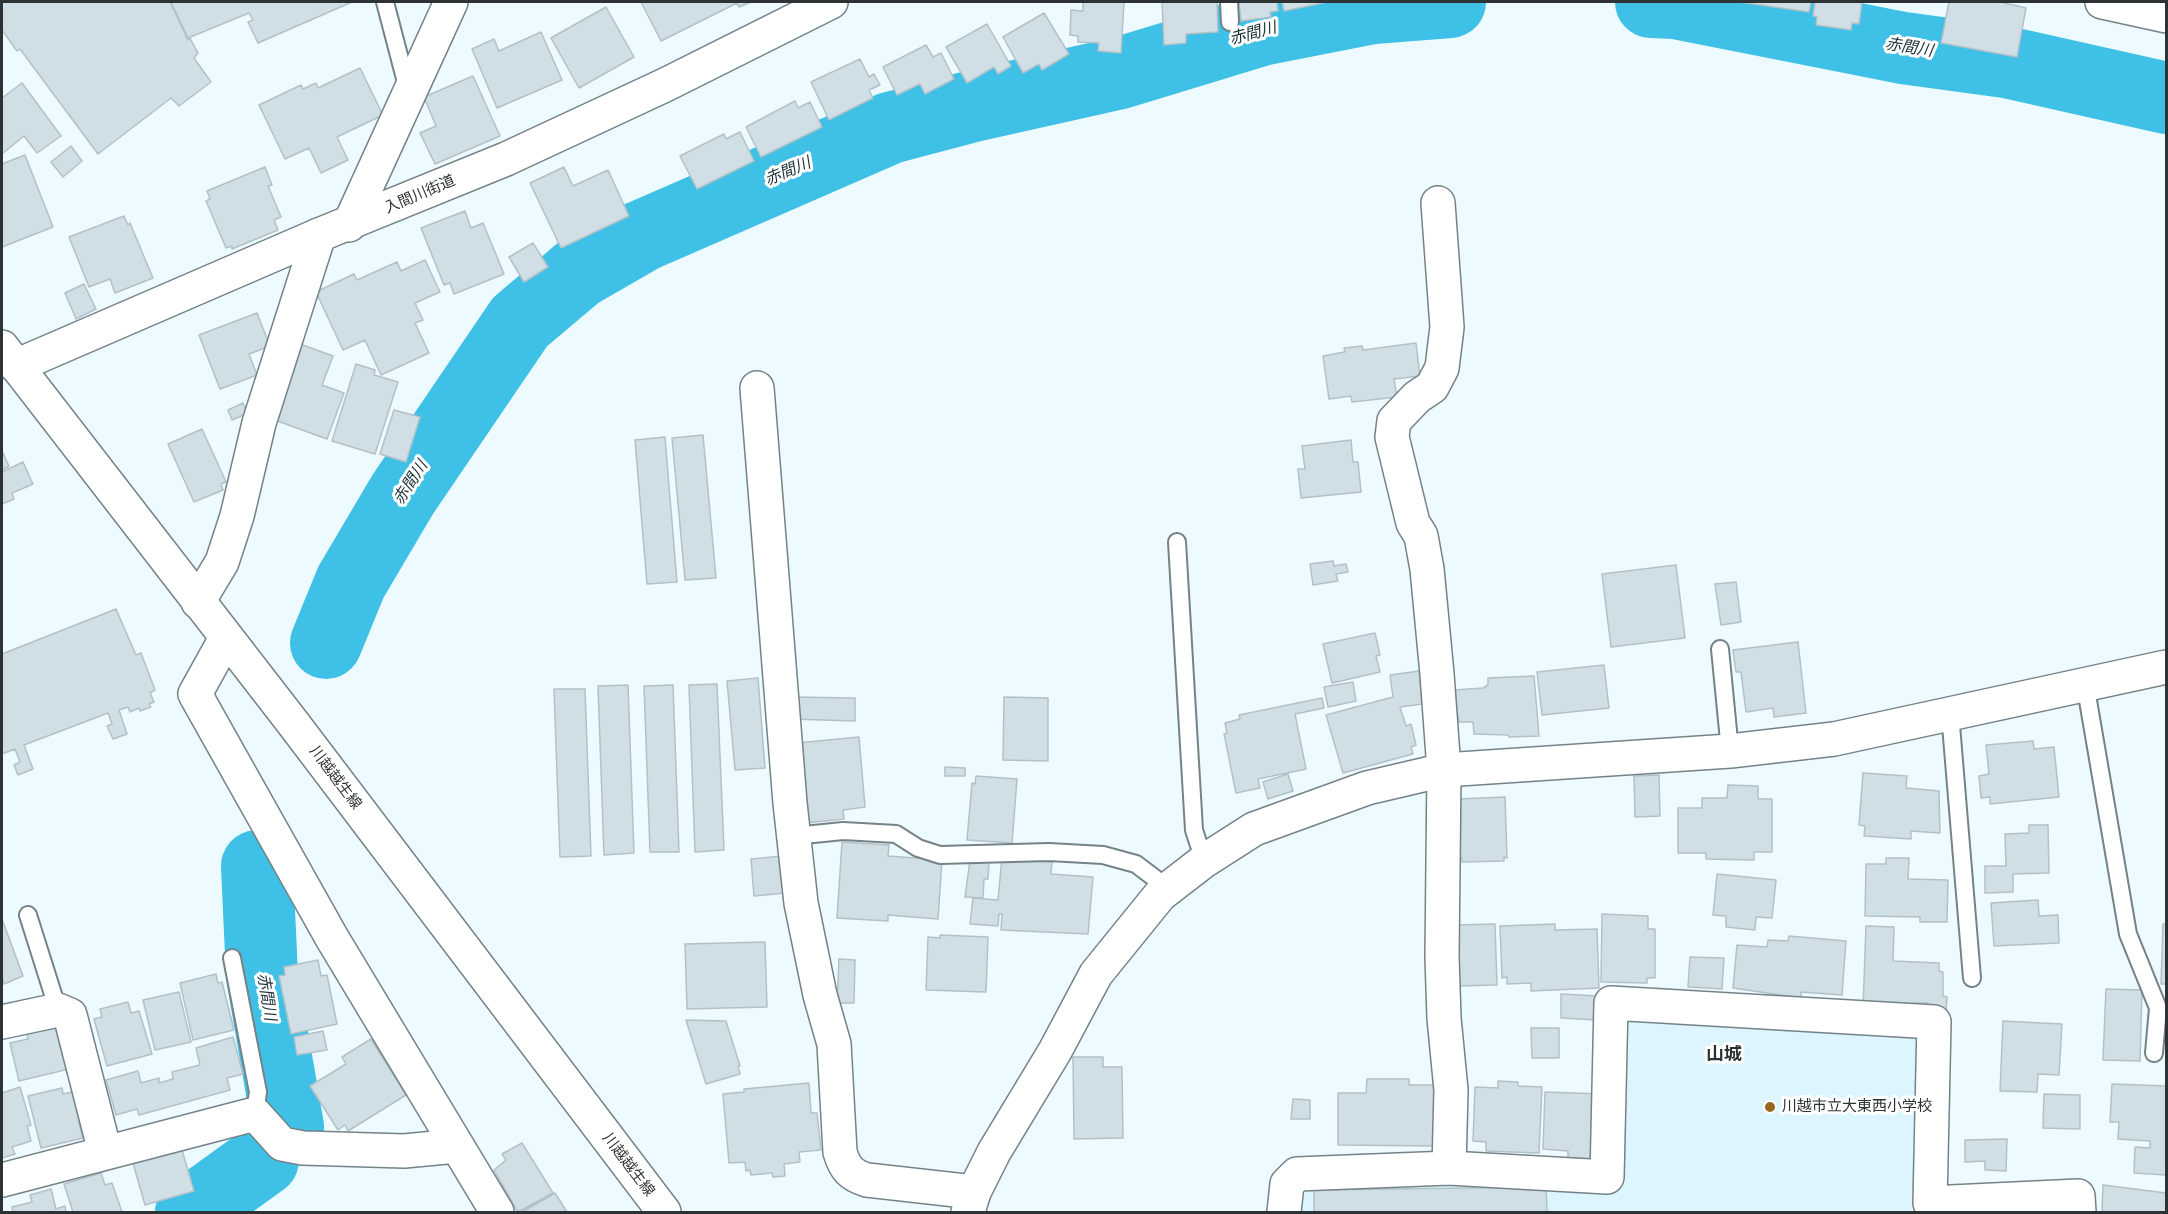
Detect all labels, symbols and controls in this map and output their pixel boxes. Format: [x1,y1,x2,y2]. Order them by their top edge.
water label: 赤間川 [1227,19,1279,49]
water label: 赤間川 [1884,35,1934,61]
water label: 赤間川 [762,154,814,190]
street label: 入間川街道 [382,172,458,218]
water label: 赤間川 [390,458,432,508]
street label: 川越越生線 [305,743,365,813]
water label: 赤間川 [253,972,279,1022]
district label: 山城 [1706,1044,1742,1066]
place label: 川越市立大東西小学校 [1782,1098,1932,1116]
marker: 川越市立大東西小学校 [1763,1100,1777,1114]
street label: 川越越生線 [598,1130,658,1200]

